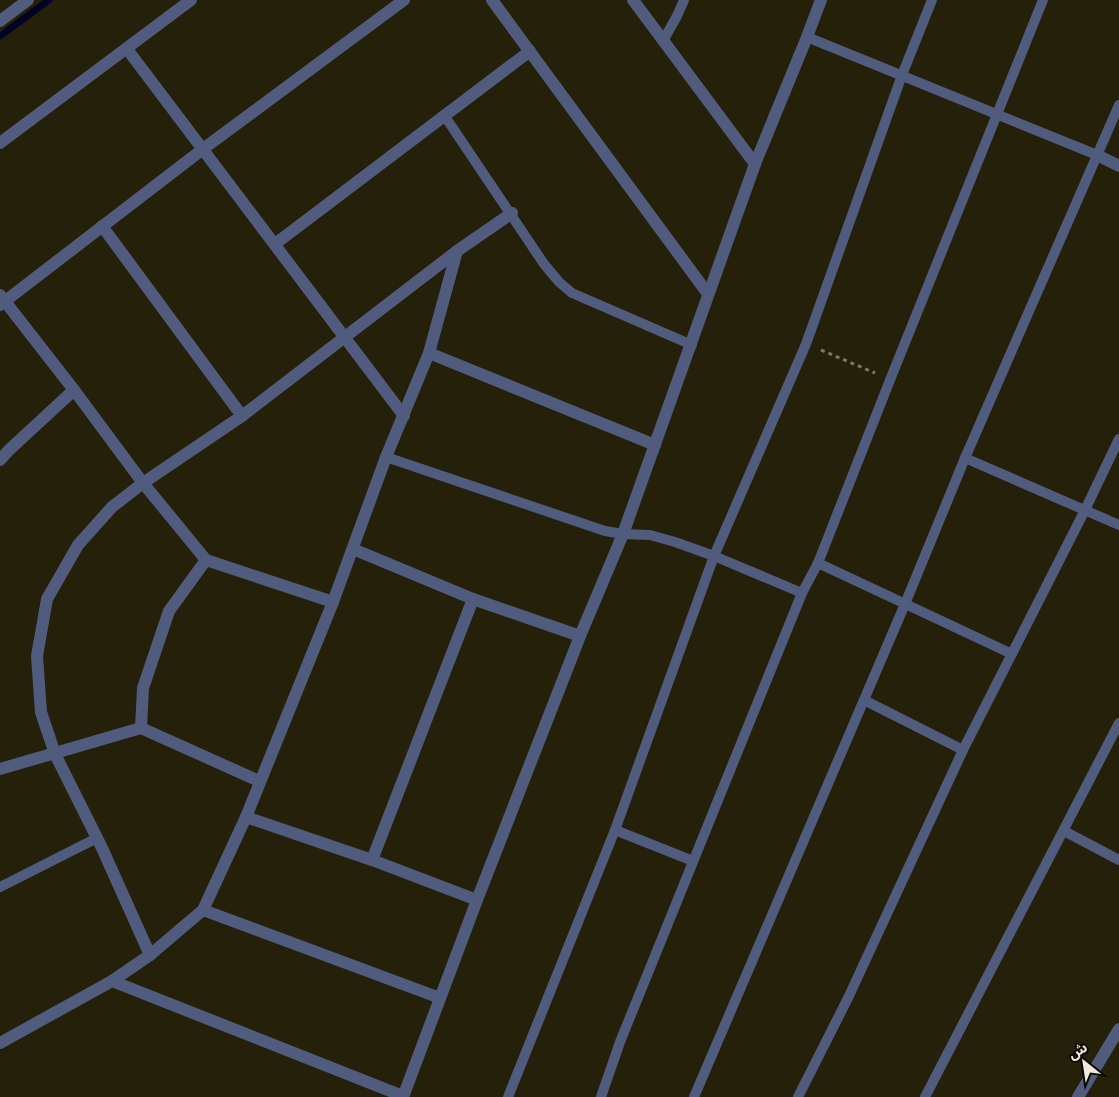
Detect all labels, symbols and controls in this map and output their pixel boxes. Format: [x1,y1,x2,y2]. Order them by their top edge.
north arrow [1059,1037,1109,1087]
text: ش [1065,1038,1090,1063]

